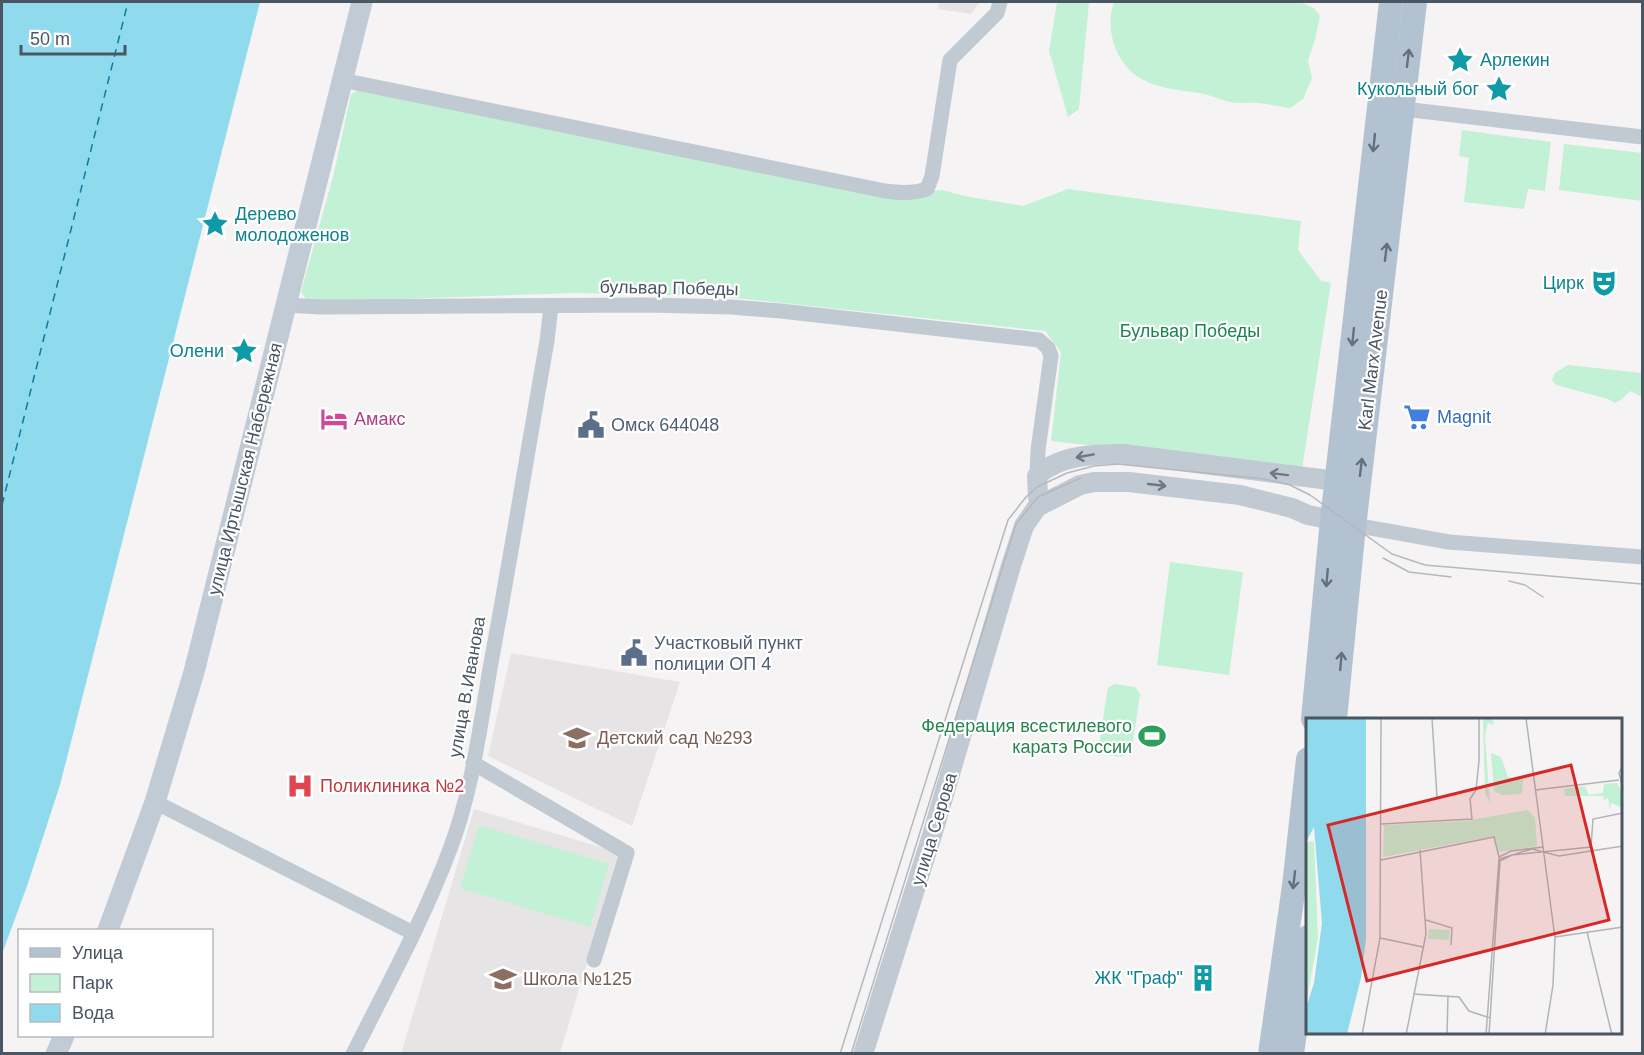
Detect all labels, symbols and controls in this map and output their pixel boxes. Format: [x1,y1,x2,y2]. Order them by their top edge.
scale bar [21,18,124,56]
text: 50 m [30,29,70,49]
place icon: Арлекин [1445,45,1475,75]
one-way arrow [1403,49,1414,69]
place label: Арлекин [1480,50,1550,70]
place icon: Кукольный бог [1484,74,1514,104]
place label: Кукольный бог [1357,79,1479,99]
one-way arrow [1368,133,1379,152]
place label: Дерево молодоженов [235,204,349,245]
place icon: Дерево молодоженов [200,209,230,239]
one-way arrow [1380,243,1391,262]
theatre icon: Цирк [1589,268,1619,298]
place label: Цирк [1543,273,1584,293]
street label: бульвар Победы [599,277,739,299]
street label: Karl Marx Avenue [1354,288,1392,432]
park label: Бульвар Победы [1120,321,1260,341]
one-way arrow [1347,326,1358,346]
place icon: Олени [229,336,259,366]
place label: Олени [170,341,224,361]
street label: улица Иртышская Набережная [204,341,286,597]
supermarket icon: Magnit [1402,402,1432,432]
hotel icon: Амакс [319,404,349,434]
place label: Magnit [1437,407,1491,427]
place label: Амакс [354,409,405,429]
public building icon: Омск 644048 [576,410,606,440]
place label: Омск 644048 [611,415,719,435]
one-way arrow [1076,451,1096,462]
one-way arrow [1356,457,1367,477]
one-way arrow [1269,468,1289,479]
one-way arrow [1147,480,1167,491]
one-way arrow [1321,568,1332,588]
street label: улица В.Иванова [445,614,489,759]
place label: Участковый пункт полиции ОП 4 [654,633,803,674]
public building icon: Участковый пункт полиции ОП 4 [619,638,649,668]
one-way arrow [1336,651,1347,671]
place label: Федерация всестилевого каратэ России [921,716,1132,757]
inset map [1306,718,1623,1034]
sports icon: Федерация всестилевого каратэ России [1137,721,1167,751]
school or university icon: Детский сад №293 [562,723,592,753]
place label: Детский сад №293 [597,728,753,748]
street label: улица Серова [907,769,961,888]
hospital icon: Поликлиника №2 [285,771,315,801]
place label: Поликлиника №2 [320,776,464,796]
one-way arrow [1289,870,1300,890]
legend [18,929,213,1037]
text: Улица [72,943,124,963]
building icon: ЖК "Граф" [1188,963,1218,993]
school or university icon: Школа №125 [488,964,518,994]
place label: ЖК "Граф" [1095,968,1183,988]
place label: Школа №125 [523,969,632,989]
text: Парк [72,973,113,993]
text: Вода [72,1003,115,1023]

